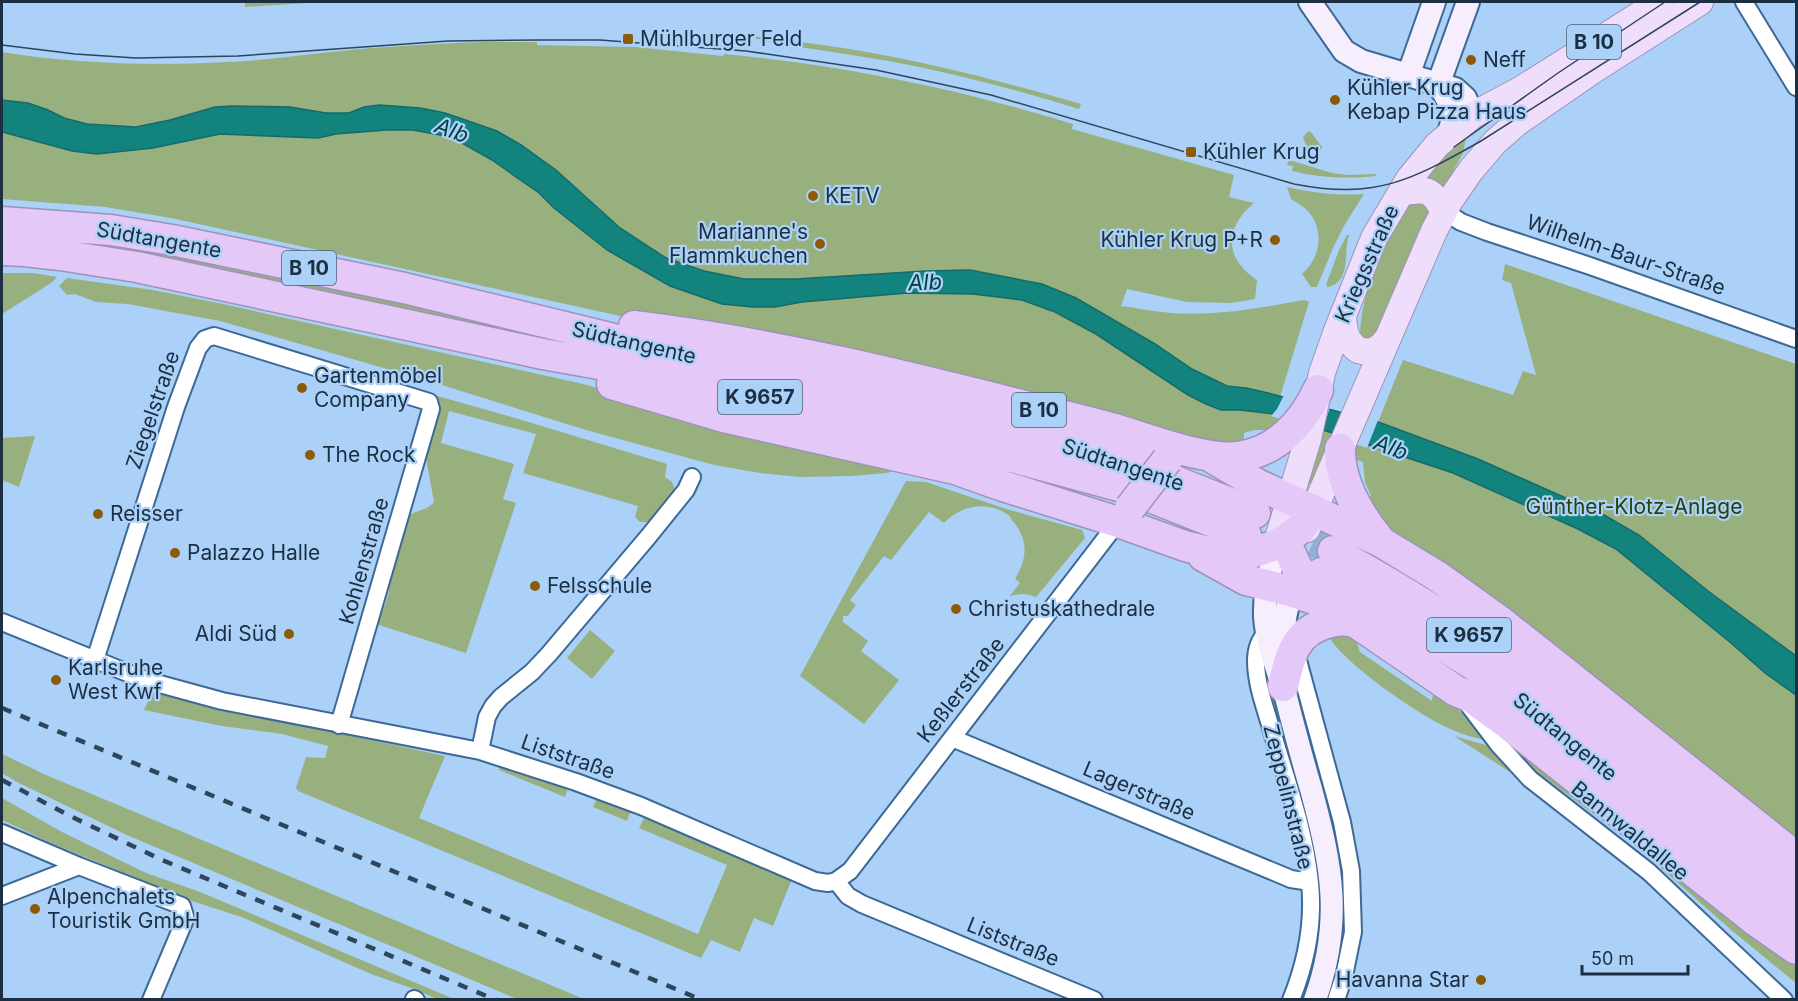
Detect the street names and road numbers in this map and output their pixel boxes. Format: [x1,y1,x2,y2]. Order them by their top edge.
road number: B 10 [1567,25,1621,59]
street label: Kriegsstraße [1329,201,1404,327]
street label: Wilhelm-Baur-Straße [1523,209,1729,300]
street label: Südtangente [95,216,224,263]
road number: B 10 [282,251,336,285]
street label: Südtangente [570,316,699,369]
street label: Ziegelstraße [121,347,184,472]
road number: K 9657 [718,380,802,414]
road number: B 10 [1012,393,1066,427]
street label: Südtangente [1059,433,1187,496]
street label: Kohlenstraße [333,495,394,627]
road number: K 9657 [1427,618,1511,652]
street label: Keßlerstraße [912,632,1009,747]
street label: Südtangente [1508,687,1622,786]
street label: Zeppelinstraße [1258,722,1319,872]
street label: Liststraße [518,729,618,784]
street label: Lagerstraße [1079,756,1199,825]
street label: Bannwaldallee [1567,776,1694,886]
street label: Liststraße [963,912,1063,971]

